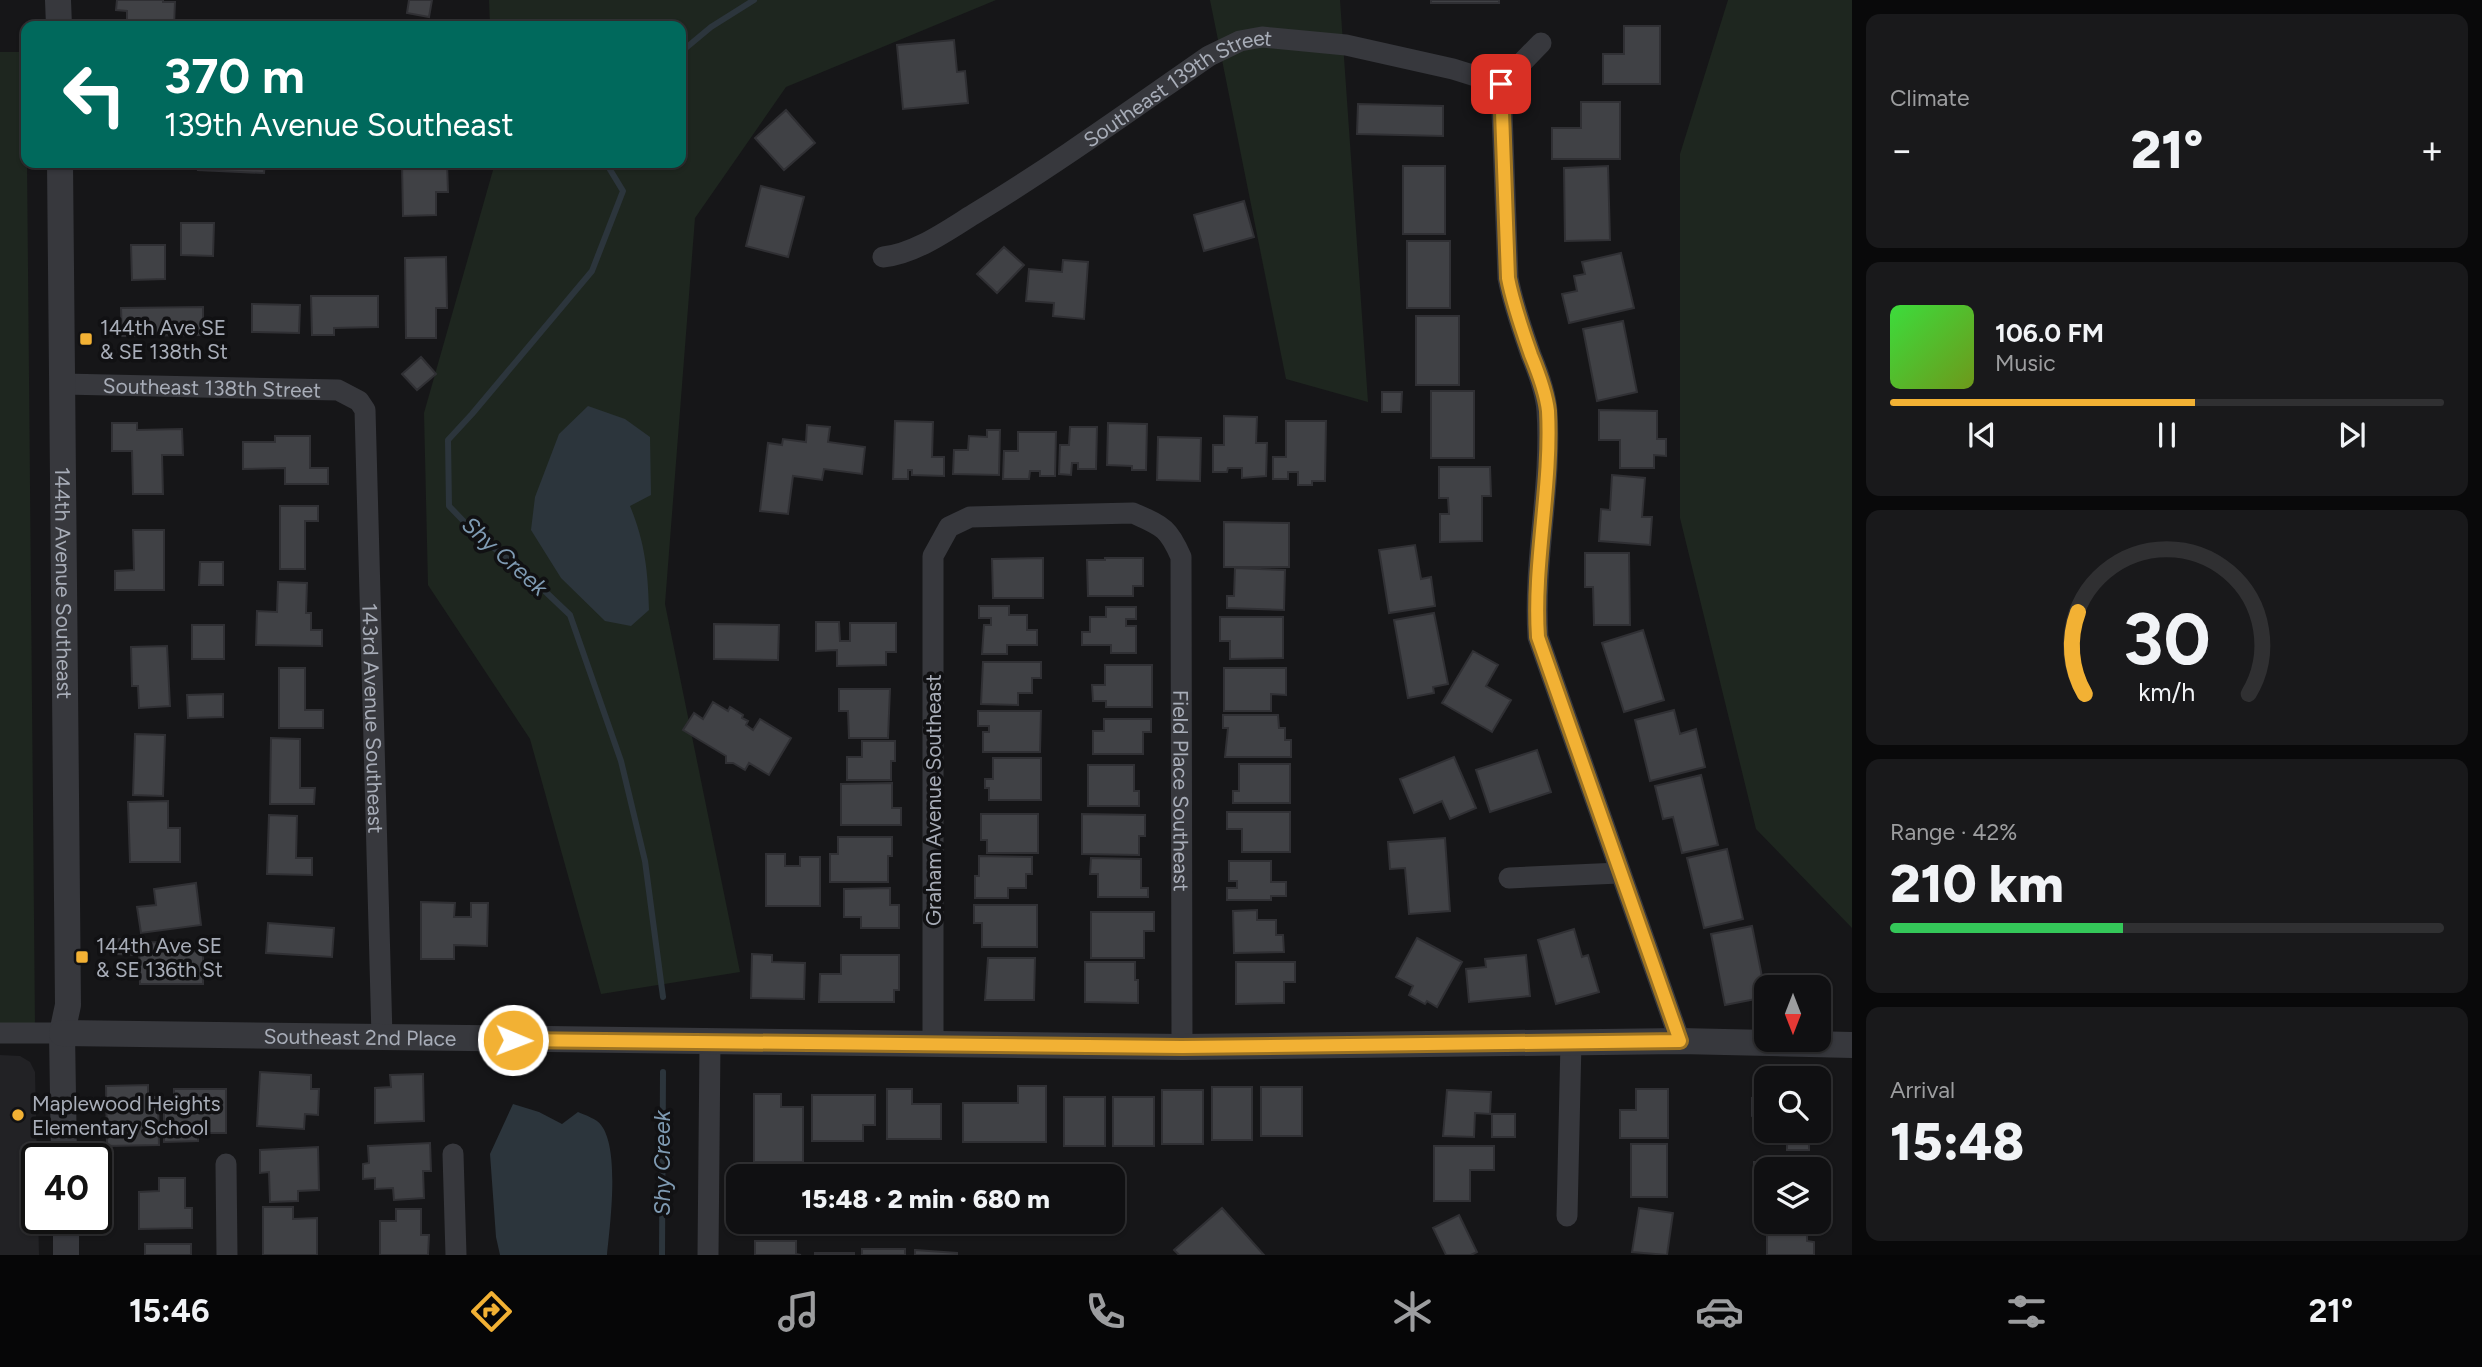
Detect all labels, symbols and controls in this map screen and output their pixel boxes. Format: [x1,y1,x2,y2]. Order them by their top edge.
street label: Southeast 139th Street [1078,24,1273,152]
text: 370 m [164,46,305,105]
icon: left [49,49,140,140]
pin [1471,54,1531,114]
icon: arrive [1482,65,1520,103]
text: Climate [1890,84,1969,112]
text: 139th Avenue Southeast [164,106,514,144]
text: 21° [2131,119,2203,181]
text: − [1890,127,1914,173]
text: + [2420,127,2444,173]
place label: 144th Ave SE & SE 138th St [100,315,228,364]
text: 106.0 FM [1995,317,2104,349]
marker: 144th Ave SE & SE 138th St [78,331,94,347]
text: Music [1995,349,2056,377]
street label: Southeast 138th Street [103,372,321,402]
icon: previous [1963,416,2001,454]
icon: pause [2148,416,2186,454]
icon: next [2333,416,2371,454]
street label: 144th Avenue Southeast [50,467,78,699]
water label: Shy Creek [457,510,554,602]
text: 30 [2123,595,2211,682]
street label: 143rd Avenue Southeast [358,603,389,834]
street label: Graham Avenue Southeast [921,674,946,926]
text: km/h [2138,676,2196,706]
street label: Field Place Southeast [1169,690,1194,892]
text: Range · 42% [1890,818,2017,846]
text: 210 km [1890,853,2064,915]
place label: 144th Ave SE & SE 136th St [96,933,223,982]
marker: 144th Ave SE & SE 136th St [74,949,90,965]
north arrow [1754,975,1830,1052]
map controls [1754,975,1831,1234]
position arrow [476,1003,550,1077]
street label: Southeast 2nd Place [263,1023,457,1050]
button: search [1754,1066,1831,1143]
text: Arrival [1890,1076,1955,1104]
place label: Maplewood Heights Elementary School [32,1091,221,1140]
marker: Maplewood Heights Elementary School [10,1107,26,1123]
water label: Shy Creek [648,1110,676,1216]
text: 15:48 [1890,1111,2024,1173]
speed limit sign: 40 [21,1143,112,1234]
button: layers [1754,1157,1831,1234]
text: 15:48 · 2 min · 680 m [801,1183,1050,1215]
icon: directions [467,1287,516,1336]
icon: music [774,1287,823,1336]
icon: phone [1081,1287,1130,1336]
icon: climate [1388,1287,1437,1336]
icon: car [1695,1287,1744,1336]
icon: filters [2002,1287,2051,1336]
text: 15:46 [129,1292,210,1330]
text: 21° [2309,1292,2353,1330]

